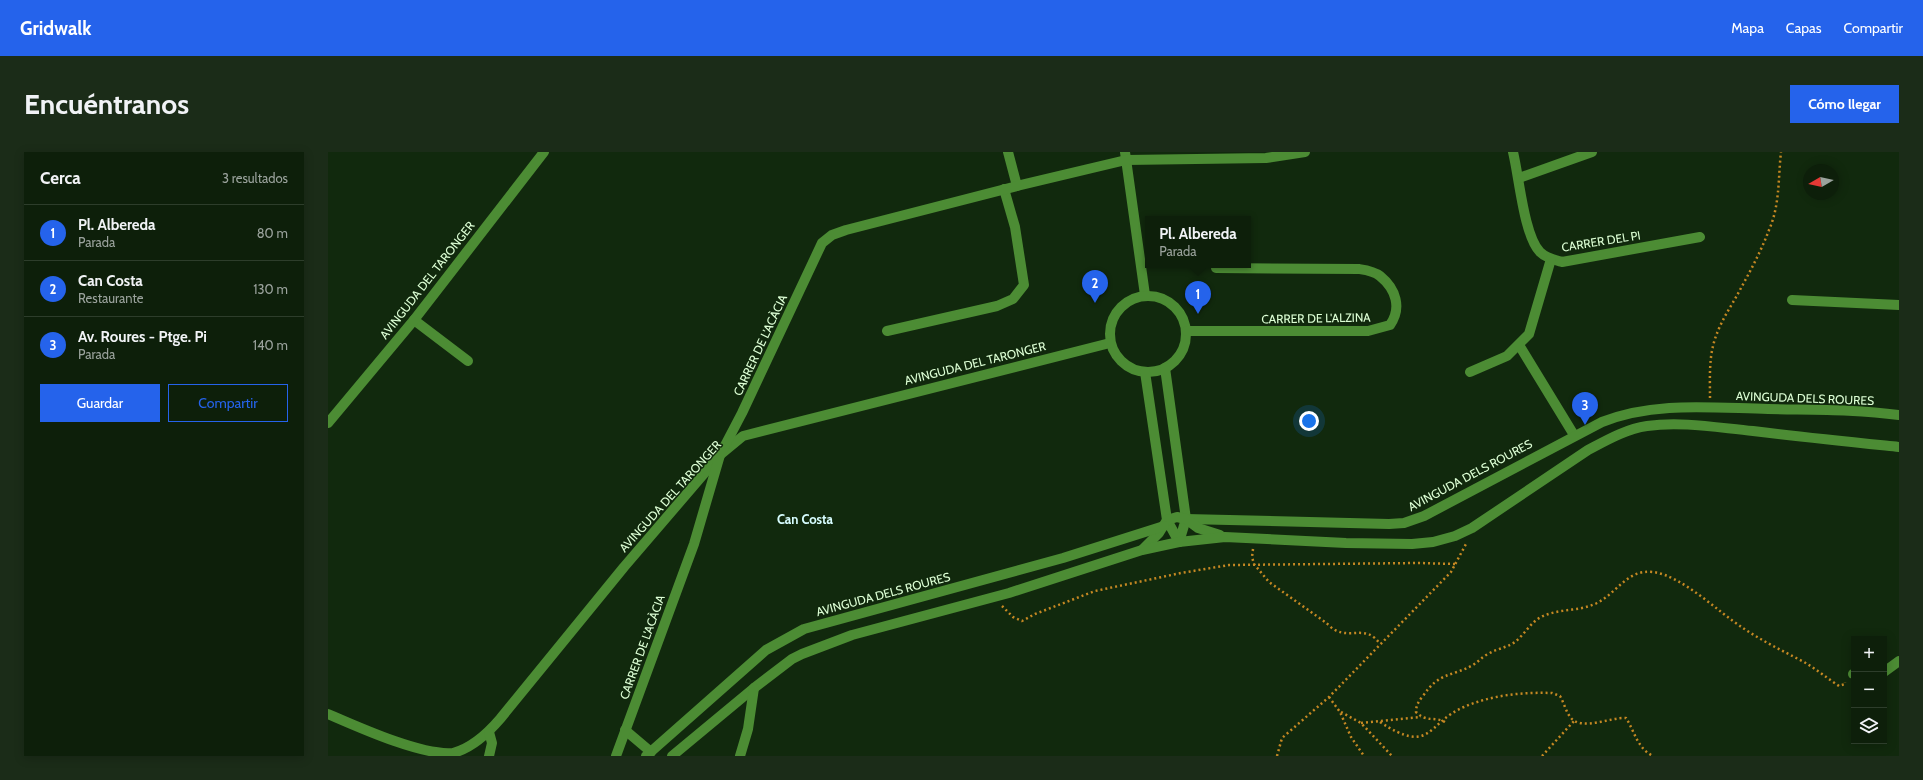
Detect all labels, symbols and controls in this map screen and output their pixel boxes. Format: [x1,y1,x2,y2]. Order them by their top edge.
text: Gridwalk [20,17,92,40]
text: Mapa [1731,19,1764,37]
text: Capas [1786,19,1822,37]
text: Compartir [1844,19,1903,37]
button: Cómo llegar [1790,85,1899,123]
text: Encuéntranos [24,87,189,121]
north arrow [1803,164,1839,200]
text: Cerca [40,168,81,188]
text: 3 resultados [222,170,288,186]
text: Pl. Albereda [78,216,156,234]
popup [1145,216,1251,268]
street label: AVINGUDA DEL TARONGER [376,218,478,342]
text: 1 [51,225,55,241]
text: 80 m [257,225,288,241]
text: Pl. Albereda [1159,225,1237,243]
street label: CARRER DEL PI [1560,227,1642,255]
text: Parada [78,234,115,250]
text: Parada [1159,243,1196,259]
pin: 2 [1082,270,1108,303]
text: Can Costa [78,272,143,290]
text: 2 [50,281,56,297]
text: 130 m [253,281,288,297]
pin: 1 [1185,281,1211,314]
text: Restaurante [78,290,143,306]
street label: CARRER DE L'ACÀCIA [730,291,790,398]
street label: CARRER DE L'ALZINA [1261,310,1371,326]
text: Av. Roures - Ptge. Pi [78,328,207,346]
text: 3 [49,337,57,353]
text: 140 m [253,337,288,353]
street label: AVINGUDA DEL TARONGER [903,338,1048,388]
text: Parada [78,346,115,362]
button: Guardar [40,384,160,422]
button: Compartir [168,384,288,422]
street label: AVINGUDA DELS ROURES [1736,388,1874,408]
pin: 3 [1572,392,1598,425]
your location [1299,411,1319,431]
street label: AVINGUDA DEL TARONGER [616,436,725,555]
street label: AVINGUDA DELS ROURES [1405,436,1535,514]
district label: Can Costa [777,511,834,527]
street label: AVINGUDA DELS ROURES [814,569,952,619]
street label: CARRER DE L'ACÀCIA [616,592,668,701]
map controls [1851,636,1887,744]
button: + [1851,636,1887,672]
button: − [1851,672,1887,708]
button: layers [1851,708,1887,744]

